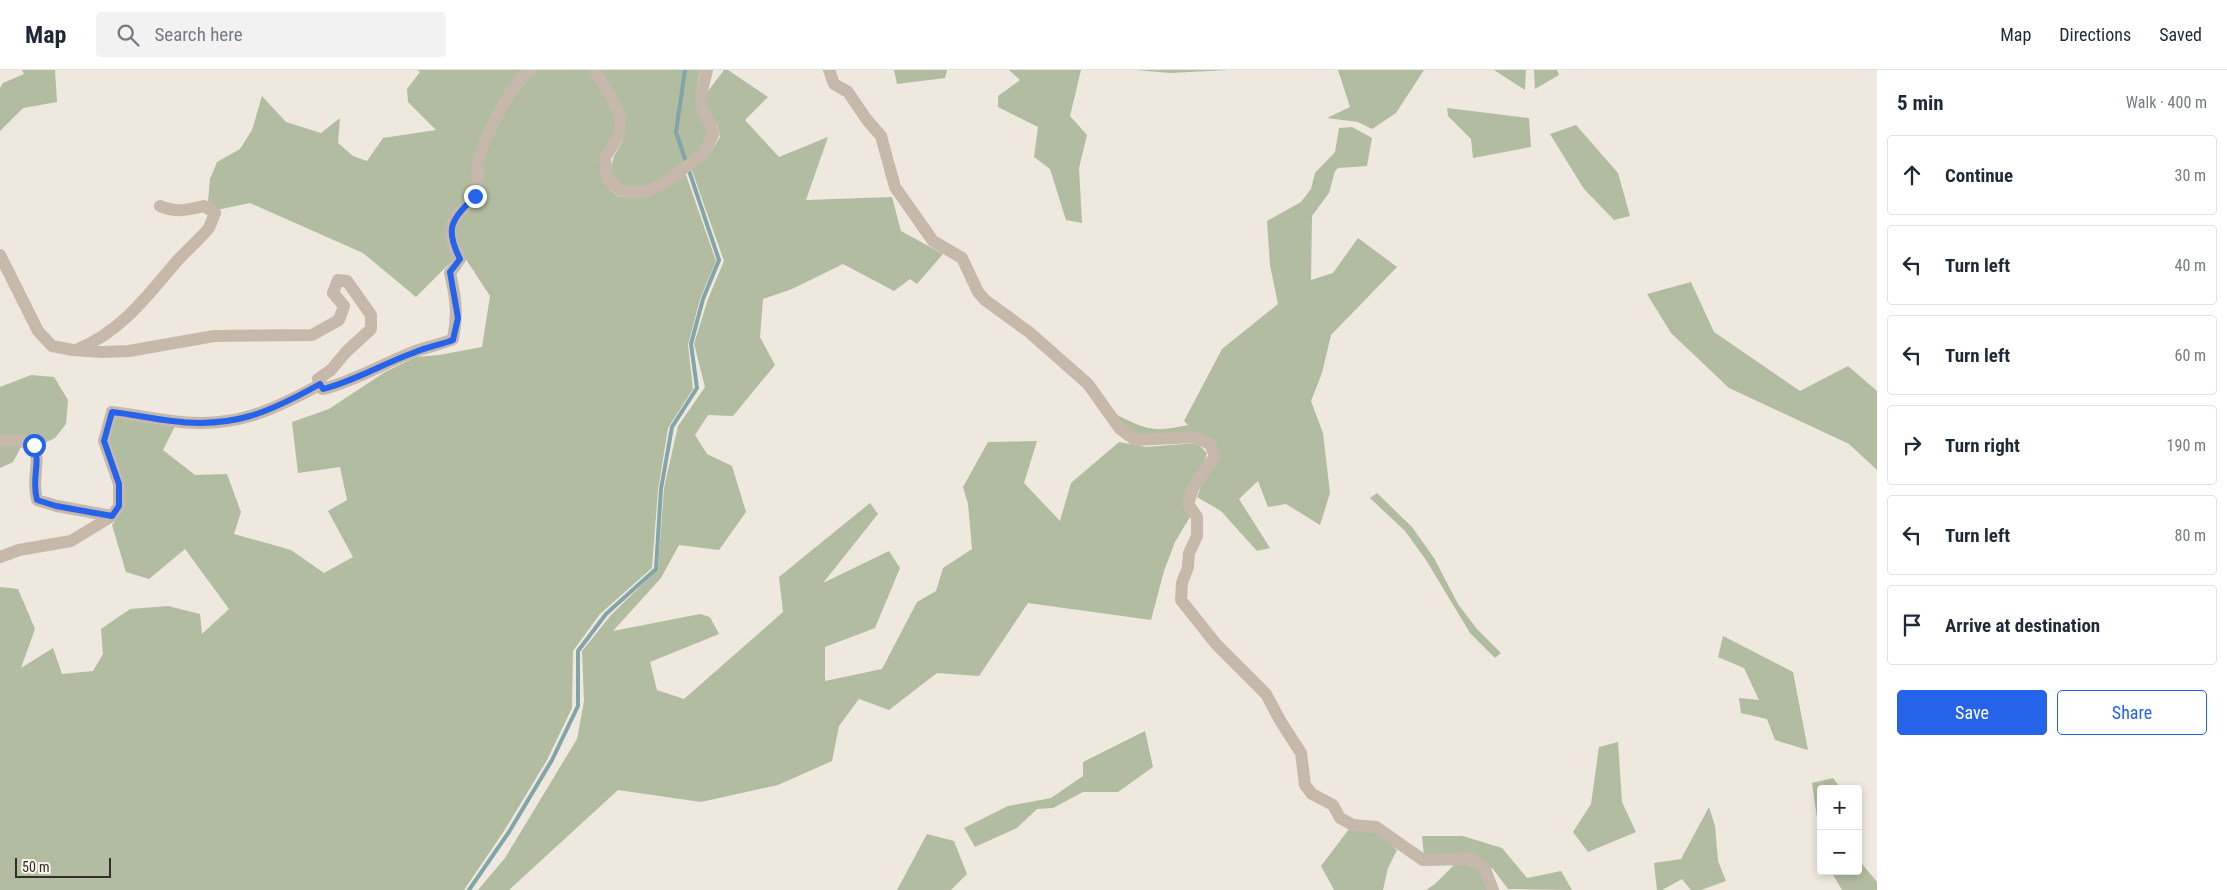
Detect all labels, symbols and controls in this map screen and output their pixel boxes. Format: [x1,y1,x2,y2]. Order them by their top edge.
search box [96,12,446,57]
text: Map [25,21,66,49]
icon: search [114,21,142,49]
text: Search here [154,23,243,46]
text: Map [2000,24,2031,45]
text: Directions [2059,24,2131,45]
text: Saved [2159,24,2202,45]
text: 5 min [1897,91,1944,115]
text: Walk · 400 m [2126,93,2207,112]
icon: ahead [1898,161,1926,189]
text: Continue [1945,164,2013,187]
text: 30 m [2174,166,2206,185]
route end [464,185,487,208]
icon: left [1898,251,1926,279]
text: Turn left [1945,254,2010,277]
text: 40 m [2174,256,2206,275]
icon: left [1898,341,1926,369]
text: Turn left [1945,344,2010,367]
text: 60 m [2174,346,2206,365]
icon: right [1898,431,1926,459]
route start [23,434,46,457]
text: Turn right [1945,434,2020,457]
text: 190 m [2167,436,2206,455]
icon: left [1898,521,1926,549]
text: Turn left [1945,524,2010,547]
text: 80 m [2174,526,2206,545]
icon: arrive [1898,611,1926,639]
text: Arrive at destination [1945,614,2100,637]
button: Save [1897,690,2047,735]
button: Share [2057,690,2207,735]
map controls [1817,785,1862,875]
button: + [1817,785,1862,830]
button: − [1817,830,1862,875]
scale bar [15,855,111,878]
text: 50 m [22,859,50,875]

